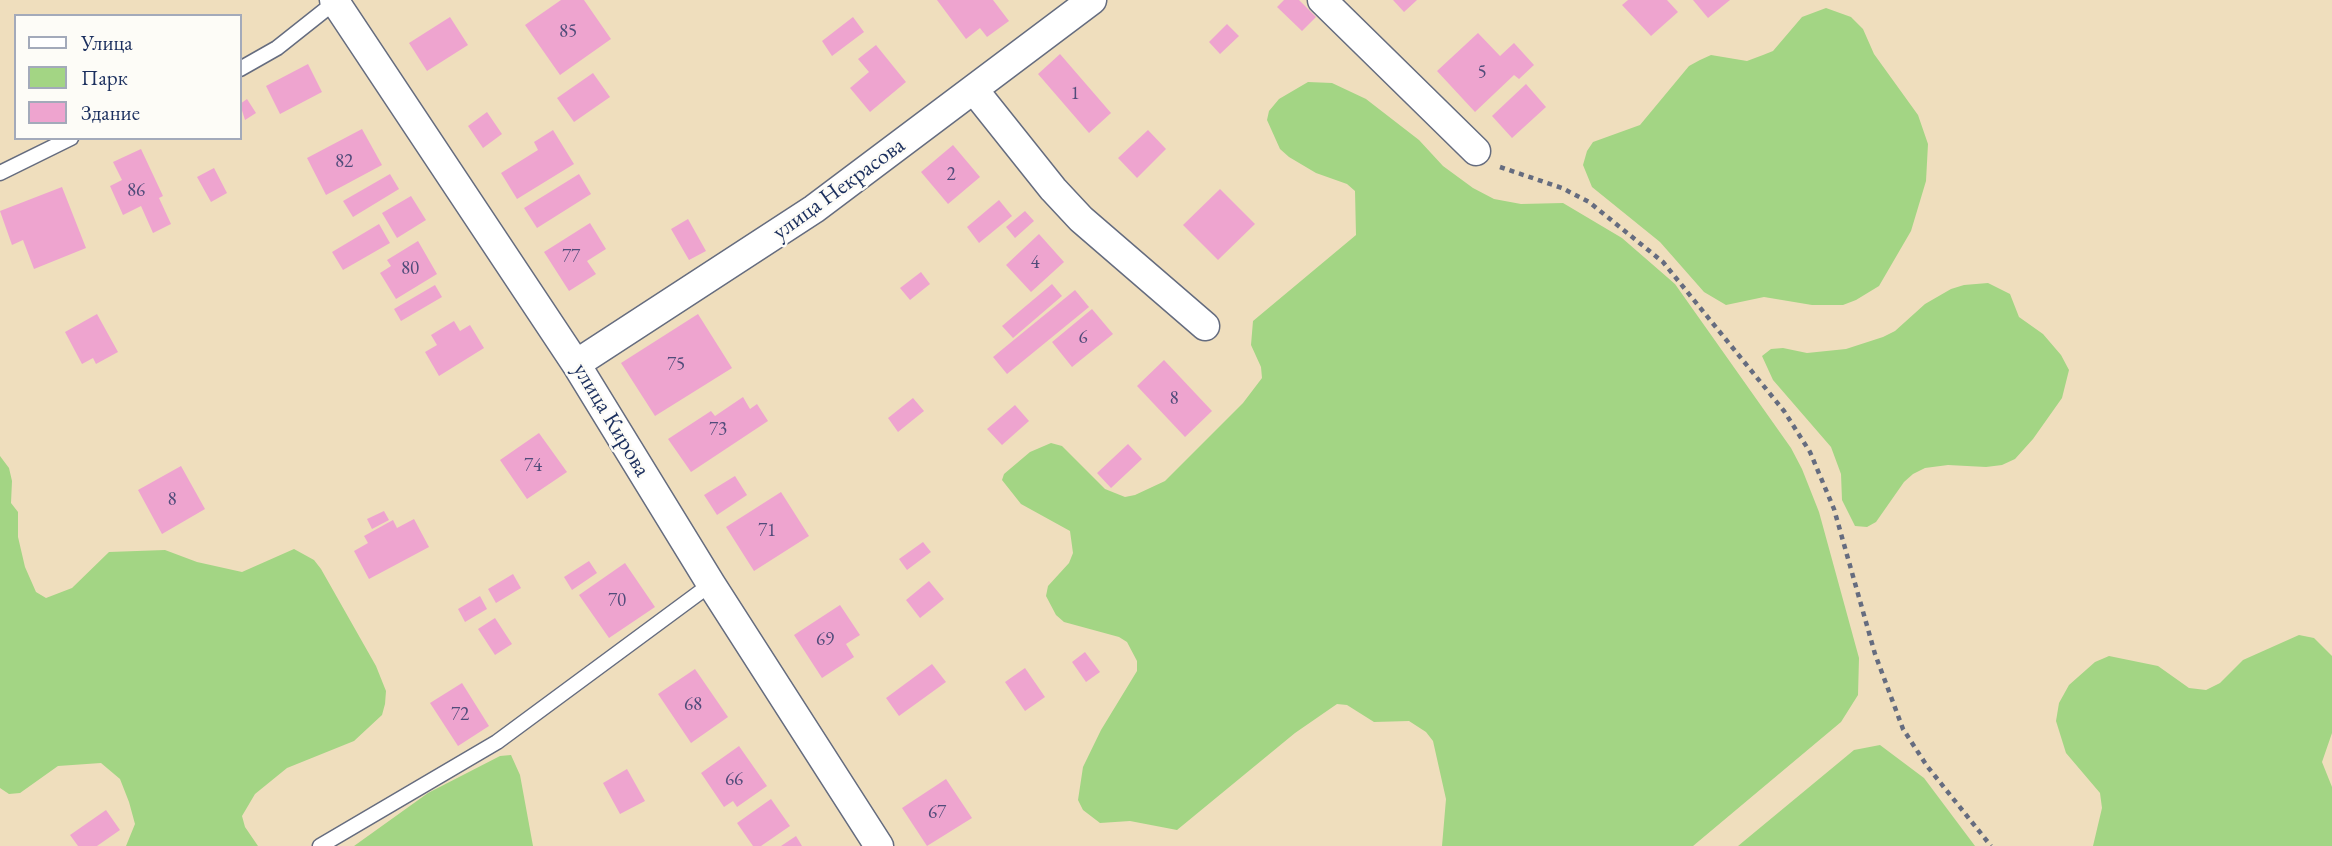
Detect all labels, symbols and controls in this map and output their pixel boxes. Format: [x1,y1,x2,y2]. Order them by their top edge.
legend [14,14,242,140]
house number: 85 [559,21,577,43]
text: Улица [81,29,133,56]
house number: 5 [1477,62,1487,84]
text: Парк [81,64,128,91]
house number: 1 [1070,83,1080,105]
text: Здание [81,99,140,126]
street label: улица Некрасова [767,132,911,246]
house number: 82 [335,151,353,173]
house number: 2 [946,164,956,186]
house number: 86 [127,180,145,202]
house number: 77 [562,246,580,268]
house number: 4 [1030,252,1040,274]
house number: 80 [401,258,419,280]
house number: 6 [1078,327,1088,349]
house number: 75 [667,354,685,376]
street label: улица Кирова [566,358,656,482]
house number: 8 [1169,388,1179,410]
house number: 73 [709,419,727,441]
house number: 74 [524,455,542,477]
house number: 8 [167,489,177,511]
house number: 71 [758,520,776,542]
house number: 70 [608,590,626,612]
house number: 69 [816,629,834,651]
house number: 68 [684,694,702,716]
house number: 72 [451,704,469,726]
house number: 66 [725,769,743,791]
house number: 67 [928,802,946,824]

